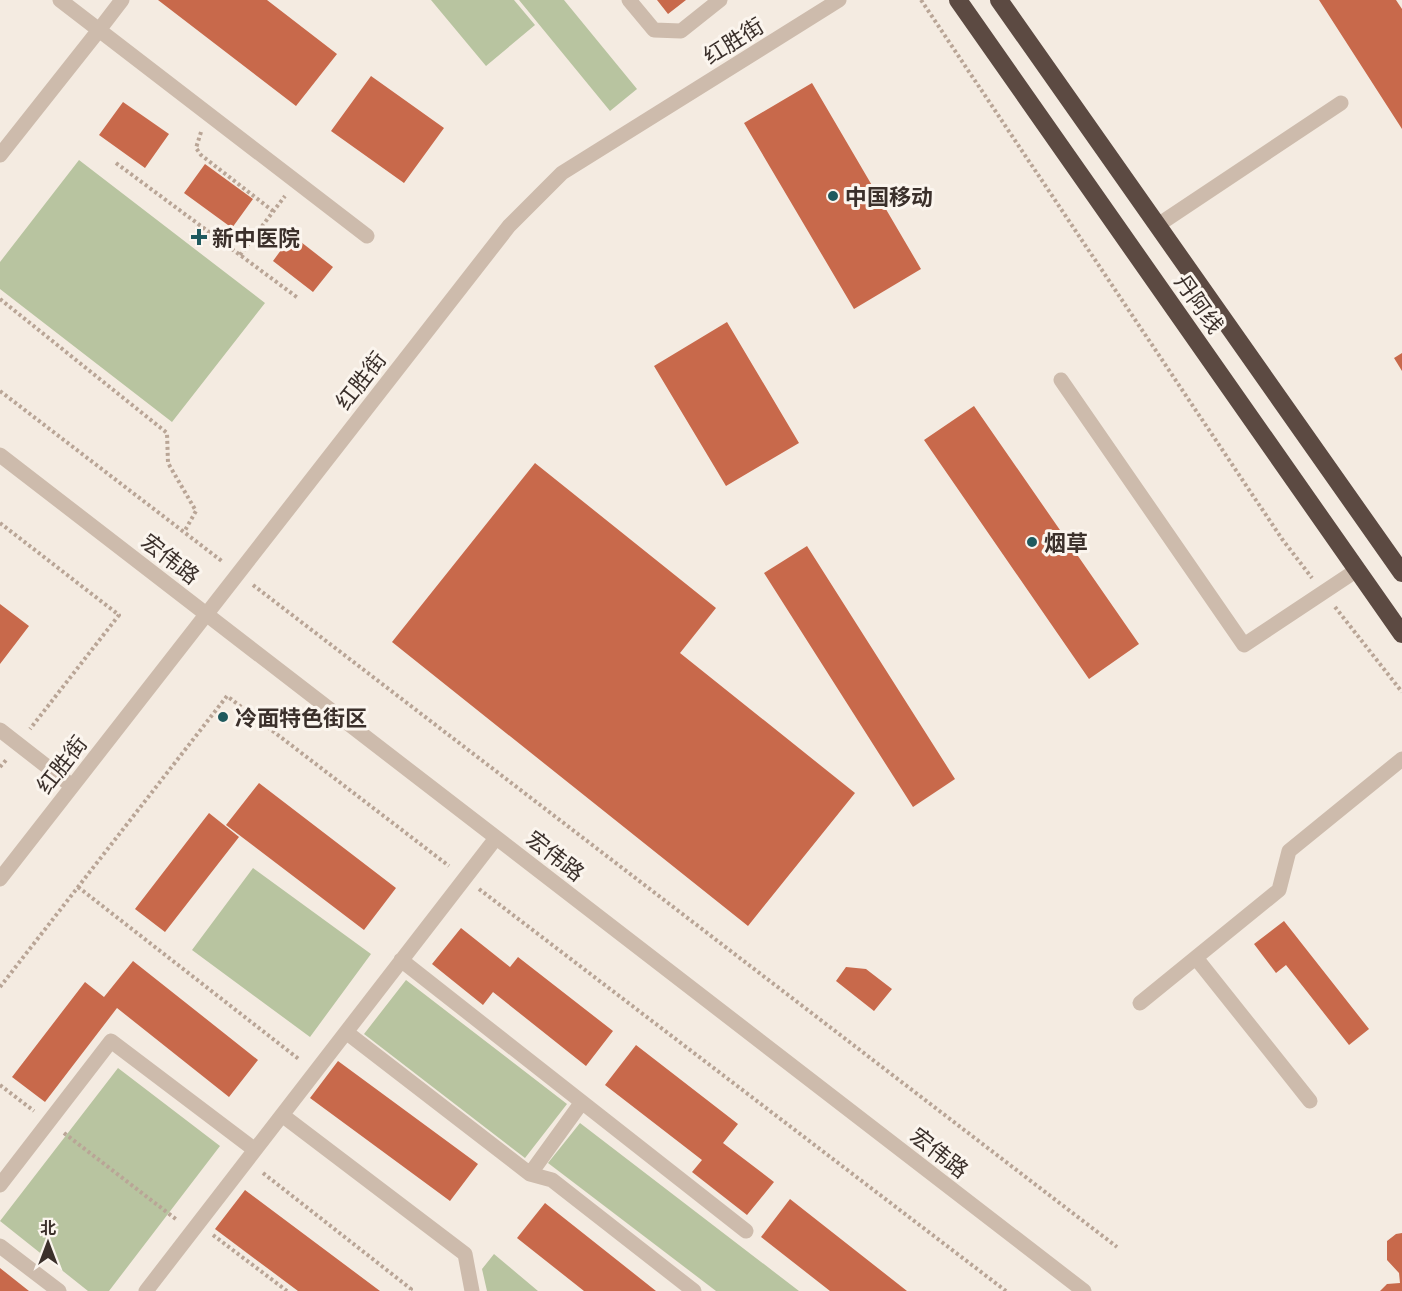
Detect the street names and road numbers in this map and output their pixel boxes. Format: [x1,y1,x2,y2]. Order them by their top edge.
street label: 红胜街 [698,11,768,69]
street label: 丹阿线 [1170,269,1230,337]
street label: 红胜街 [329,346,391,414]
street label: 宏伟路 [137,527,205,589]
street label: 红胜街 [30,730,92,798]
street label: 宏伟路 [522,824,590,886]
street label: 宏伟路 [906,1121,974,1183]

